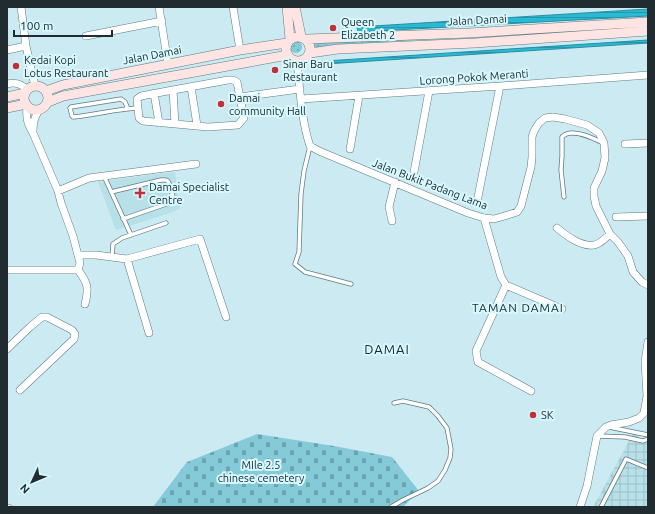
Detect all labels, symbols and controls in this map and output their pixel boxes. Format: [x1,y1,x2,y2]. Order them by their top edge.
scale bar [14,12,112,38]
street label: Jalan Damai [447,12,507,28]
place label: Queen Elizabeth 2 [341,16,395,41]
text: 100 m [20,19,53,32]
marker: Queen Elizabeth 2 [328,23,338,33]
street label: Jalan Damai [122,43,182,67]
place label: Kedai Kopi Lotus Restaurant [24,54,109,79]
place label: Sinar Baru Restaurant [283,58,338,83]
marker: Kedai Kopi Lotus Restaurant [11,61,21,71]
marker: Sinar Baru Restaurant [270,65,280,75]
street label: Lorong Pokok Meranti [419,67,529,87]
place label: Damai community Hall [229,92,306,117]
marker: Damai community Hall [216,99,226,109]
street label: Jalan Bukit Padang Lama [371,156,489,212]
place label: Damai Specialist Centre [149,181,230,206]
marker: Damai Specialist Centre [134,187,146,199]
district label: TAMAN DAMAI [472,301,564,314]
district label: DAMAI [364,342,410,356]
place label: SK [541,409,554,421]
marker: SK [528,410,538,420]
park label: MIle 2.5 chinese cemetery [218,459,305,484]
north arrow [12,462,52,502]
text: N [18,482,32,496]

